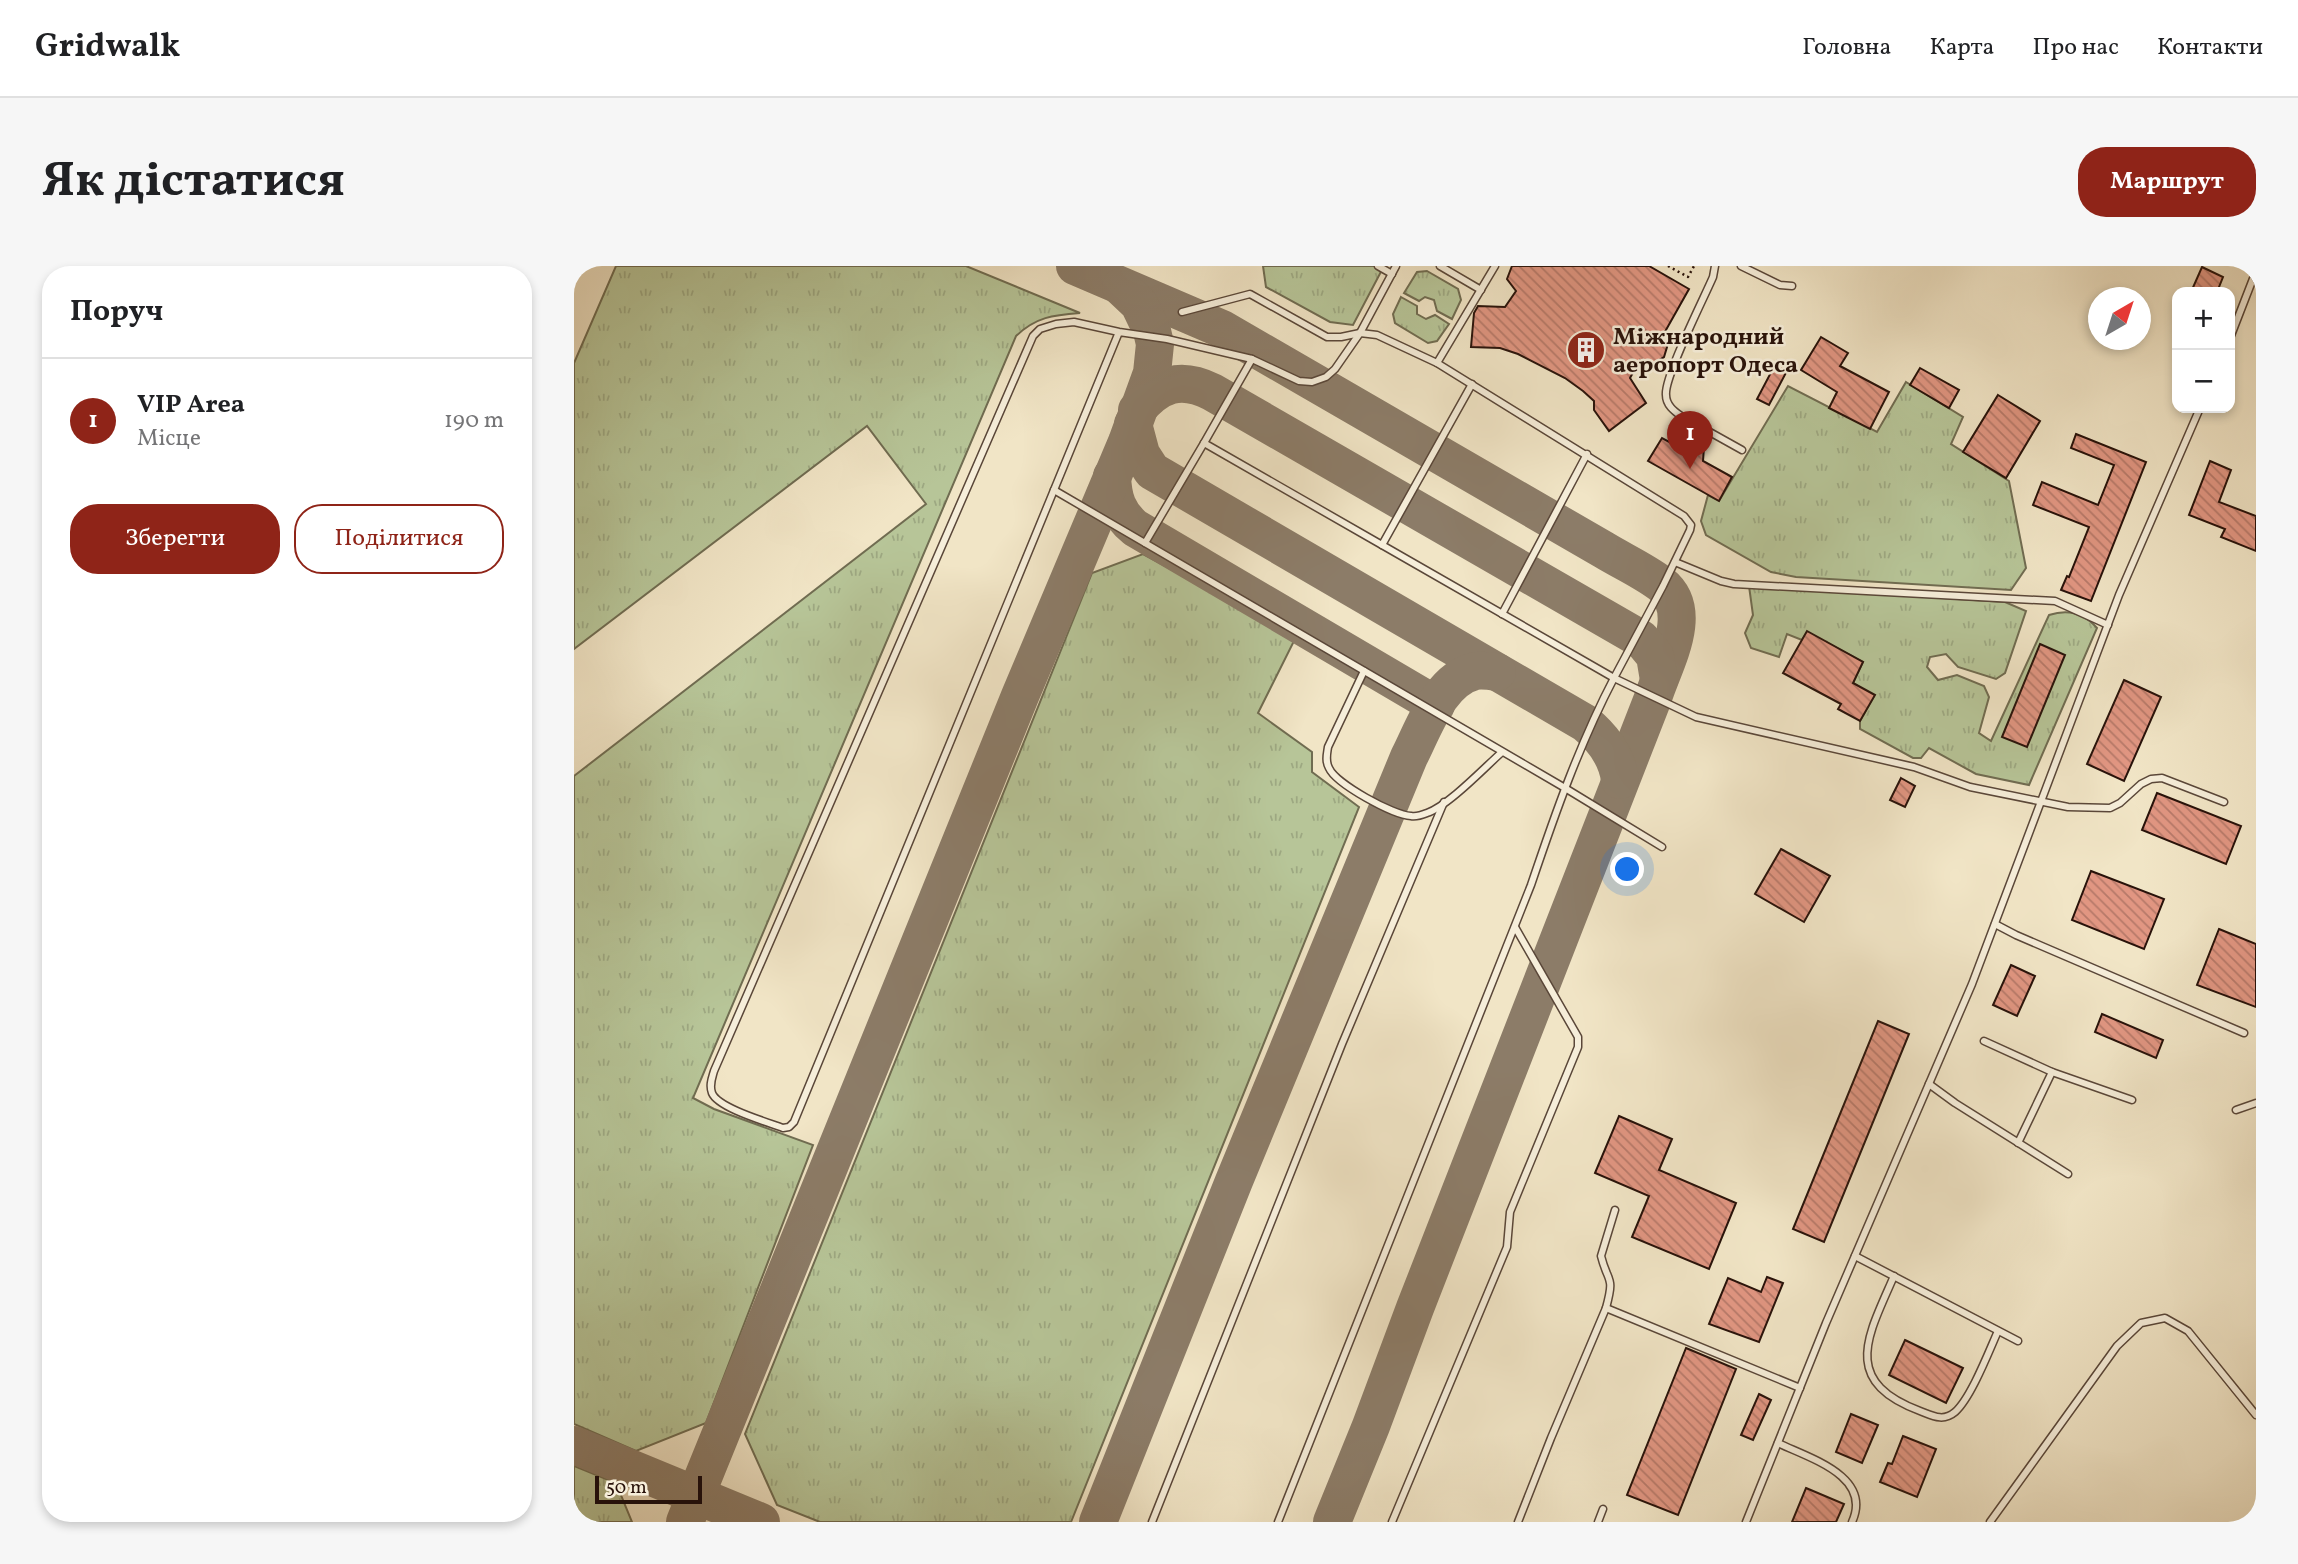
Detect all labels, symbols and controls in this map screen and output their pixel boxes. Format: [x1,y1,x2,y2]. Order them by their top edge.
text: Gridwalk [35,25,180,71]
text: Головна [1802,31,1891,65]
text: Карта [1929,31,1995,65]
text: Про нас [2033,31,2119,65]
text: Контакти [2157,31,2263,65]
button: Маршрут [2078,147,2256,217]
text: Як дістатися [42,148,345,217]
north arrow [2088,287,2151,350]
map controls [2172,287,2235,413]
button: + [2172,287,2235,350]
text: Поруч [70,291,163,333]
place label: Міжнародний аеропорт Одеса [1613,321,1798,383]
building icon: Міжнародний аеропорт Одеса [1565,329,1607,371]
button: − [2172,350,2235,413]
text: VIP Area [137,387,245,423]
text: 1 [88,405,98,437]
text: 190 m [444,405,504,437]
pin: 1 [1667,411,1713,469]
text: Місце [137,423,201,455]
button: Зберегти [70,504,280,574]
button: Поділитися [294,504,504,574]
your location [1610,852,1644,886]
scale bar [595,1473,702,1505]
text: 50 m [606,1475,647,1501]

